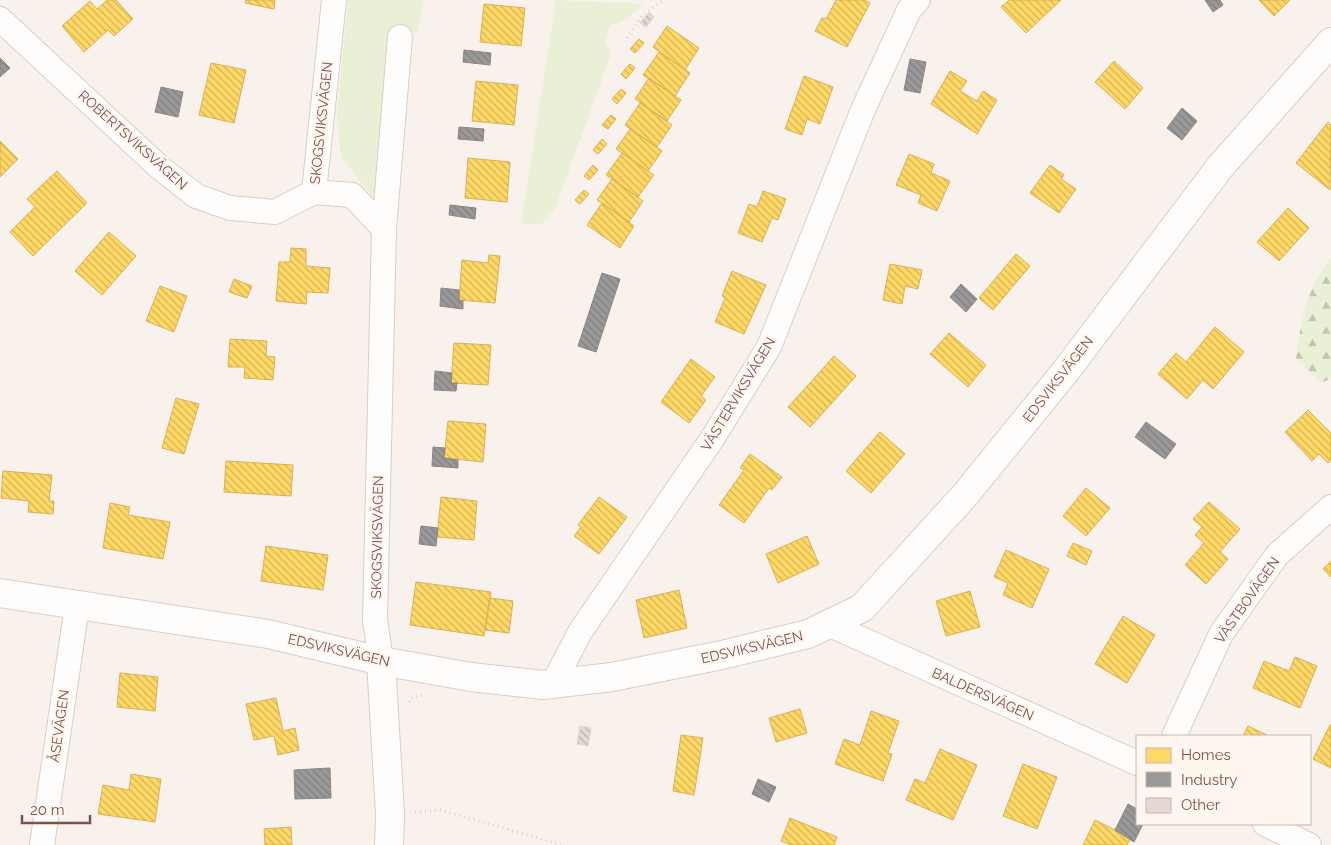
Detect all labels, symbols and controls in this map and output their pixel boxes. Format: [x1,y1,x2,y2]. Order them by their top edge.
street label: SKOGSVIKSVÄGEN [305,61,335,185]
street label: ROBERTSVIKSVÄGEN [75,85,192,193]
street label: EDSVIKSVÄGEN [1018,332,1096,425]
street label: VÄSTERVIKSVÄGEN [696,333,778,454]
street label: SKOGSVIKSVÄGEN [366,475,386,599]
street label: VÄSTBOVÄGEN [1210,553,1283,646]
street label: EDSVIKSVÄGEN [699,626,805,667]
street label: EDSVIKSVÄGEN [286,629,392,670]
street label: BALDERSVÄGEN [930,663,1037,724]
street label: ÅSEVÄGEN [44,688,72,763]
legend [1136,735,1311,825]
text: Homes [1181,746,1231,764]
text: Industry [1181,771,1237,789]
scale bar [22,792,90,824]
text: Other [1181,796,1221,814]
text: 20 m [30,801,65,819]

